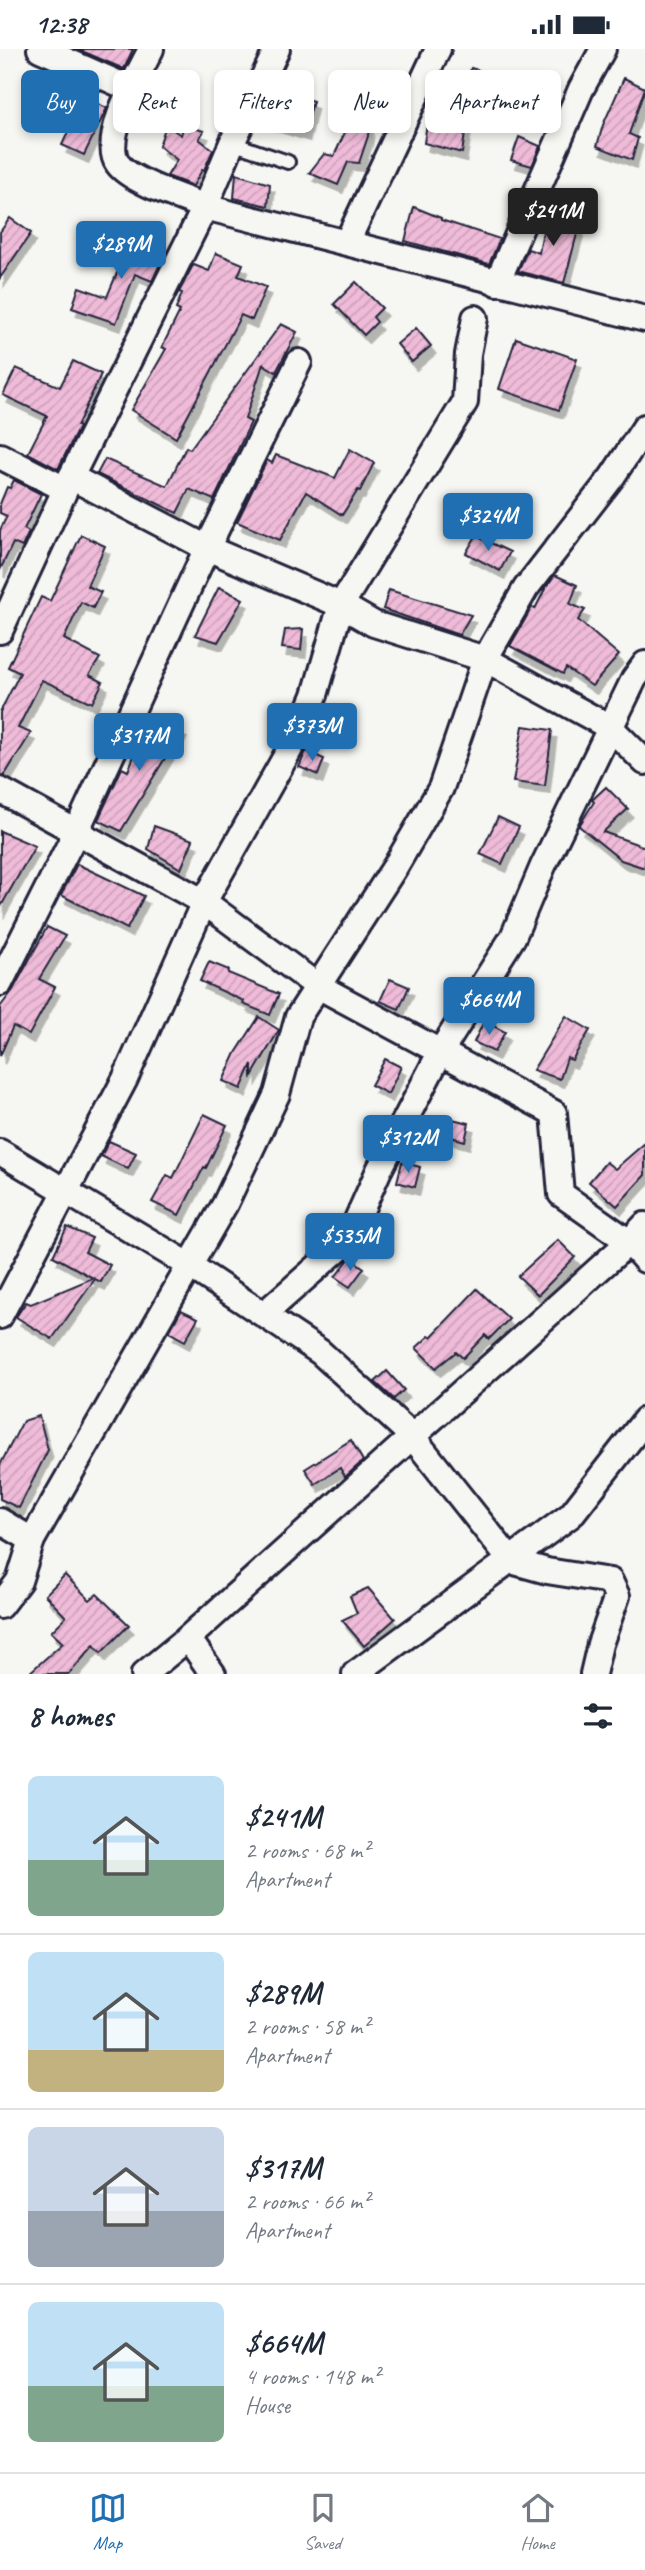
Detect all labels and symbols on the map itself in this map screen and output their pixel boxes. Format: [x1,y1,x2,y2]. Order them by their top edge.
pin: $241M [504,189,602,248]
pin: $289M [72,222,170,281]
pin: $324M [439,493,537,553]
pin: $373M [263,703,361,763]
pin: $317M [90,713,188,773]
pin: $664M [440,977,538,1037]
pin: $312M [359,1115,457,1175]
pin: $535M [301,1213,399,1273]

